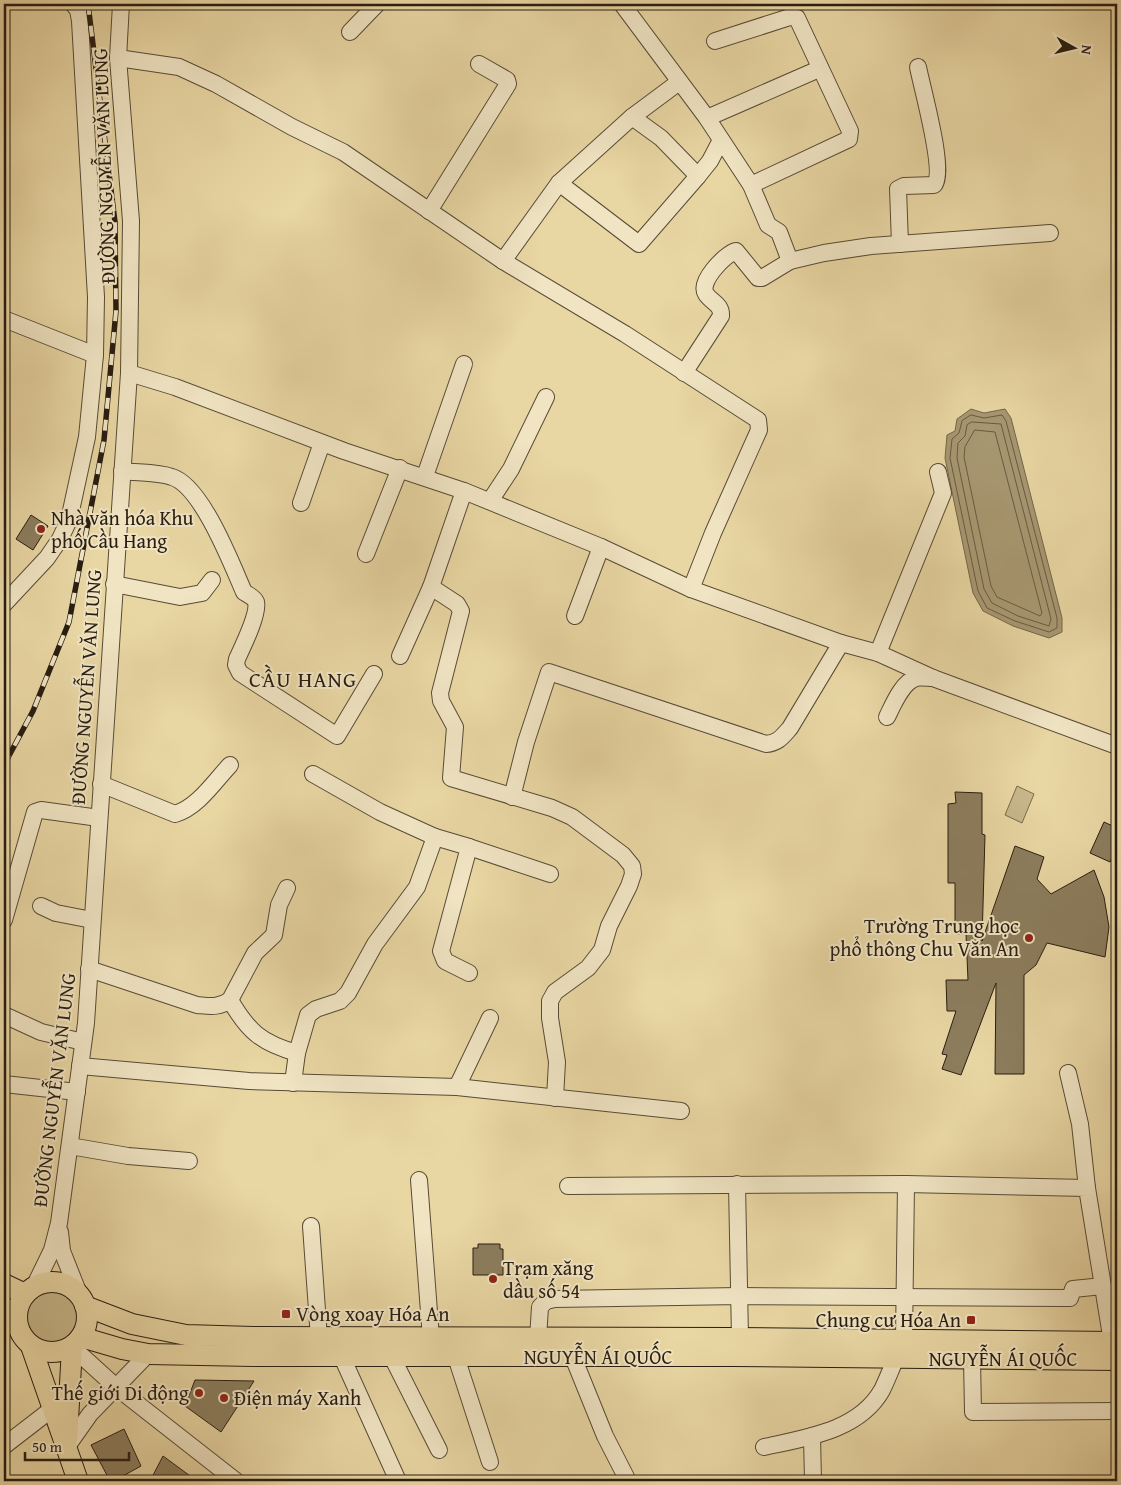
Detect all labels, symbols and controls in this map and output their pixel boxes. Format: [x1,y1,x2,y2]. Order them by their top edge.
north arrow [1048,22,1098,72]
text: N [1076,44,1097,56]
street label: ĐƯỜNG NGUYỄN VĂN LUNG [85,47,122,284]
place label: Nhà văn hóa Khu phố Cầu Hang [51,503,194,555]
marker: Nhà văn hóa Khu phố Cầu Hang [35,523,47,535]
street label: ĐƯỜNG NGUYỄN VĂN LUNG [63,568,108,806]
district label: CẦU HANG [249,663,357,695]
place label: Trường Trung học phổ thông Chu Văn An [829,911,1019,963]
marker: Trường Trung học phổ thông Chu Văn An [1023,932,1035,944]
street label: ĐƯỜNG NGUYỄN VĂN LUNG [25,971,82,1209]
place label: Trạm xăng dầu số 54 [503,1253,594,1305]
marker: Trạm xăng dầu số 54 [487,1273,499,1285]
place label: Vòng xoay Hóa An [296,1299,449,1328]
place label: Chung cư Hóa An [816,1305,961,1334]
marker: Vòng xoay Hóa An [280,1308,292,1320]
marker: Chung cư Hóa An [965,1314,977,1326]
street label: NGUYỄN ÁI QUỐC [524,1341,672,1371]
street label: NGUYỄN ÁI QUỐC [929,1343,1077,1373]
place label: Thế giới Di động [52,1378,189,1407]
place label: Điện máy Xanh [234,1383,361,1412]
marker: Thế giới Di động [193,1387,205,1399]
marker: Điện máy Xanh [218,1392,230,1404]
scale bar [25,1430,129,1462]
text: 50 m [32,1436,63,1457]

